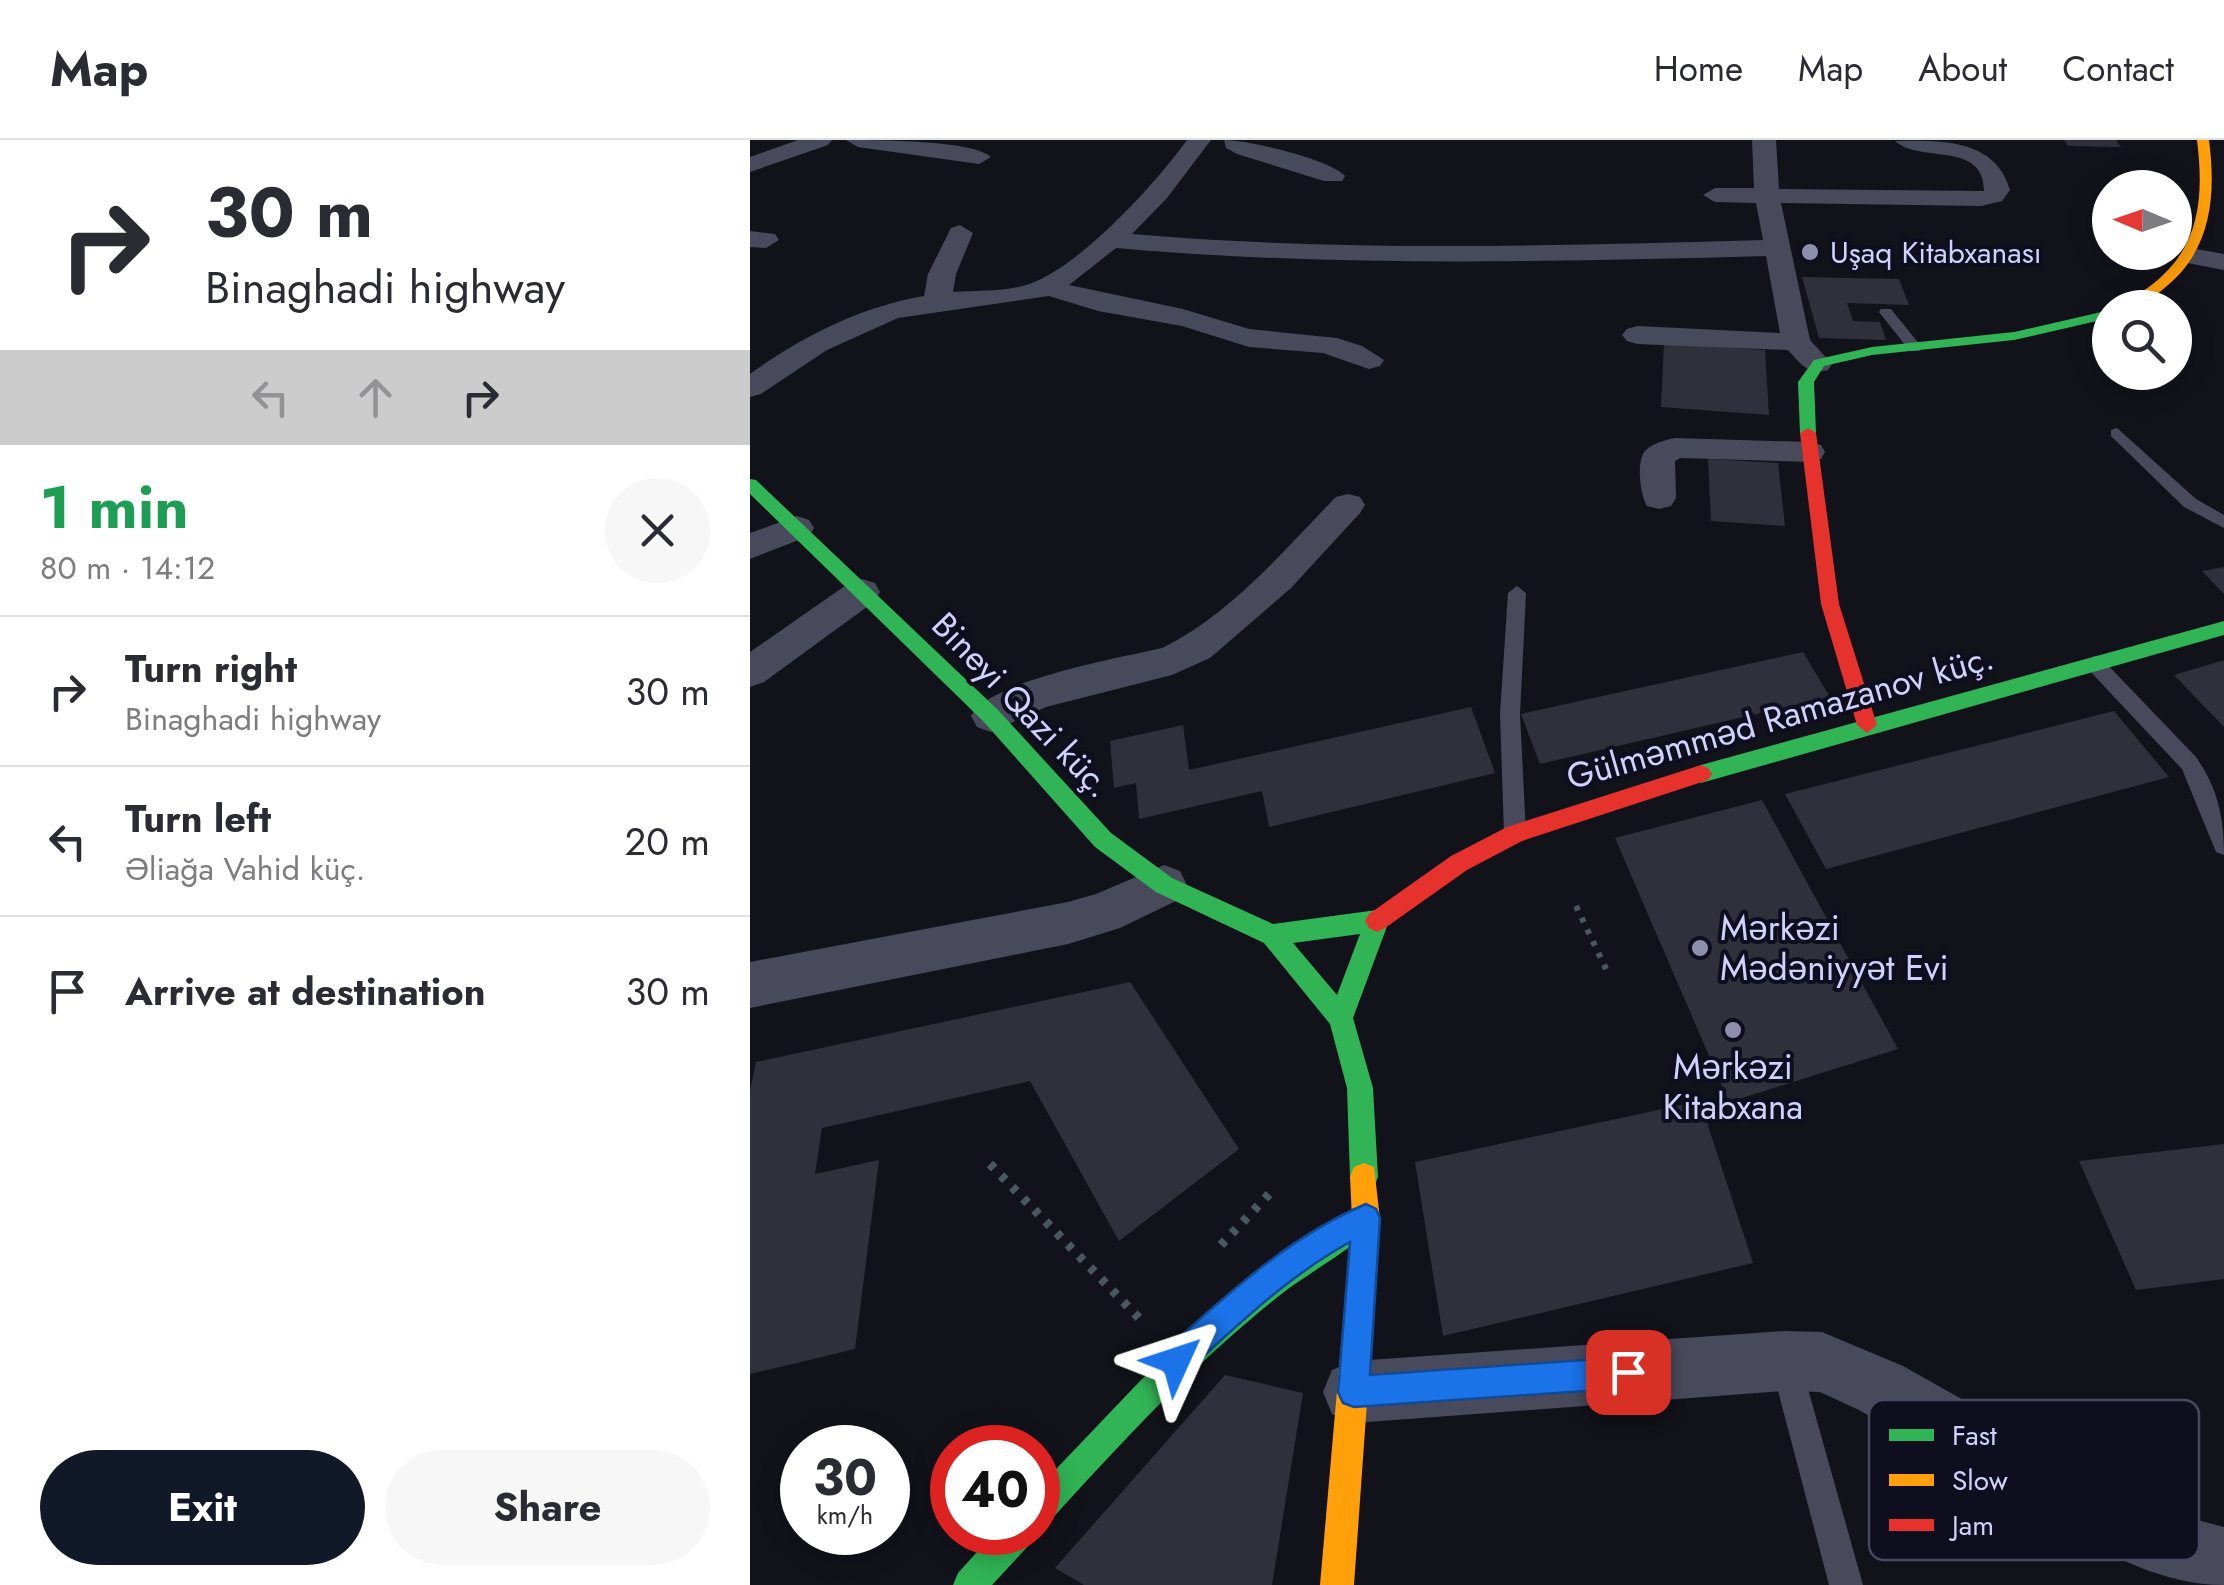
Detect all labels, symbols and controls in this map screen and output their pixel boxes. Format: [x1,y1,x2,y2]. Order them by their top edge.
text: Map [50,35,148,104]
text: Home [1654,44,1743,94]
text: Map [1798,44,1863,94]
text: About [1918,44,2007,94]
text: Contact [2062,44,2174,94]
text: 30 m [205,162,373,263]
north arrow [2092,170,2192,270]
map controls [2092,170,2192,390]
icon: right [40,180,170,310]
place label: Uşaq Kitabxanası [1830,231,2042,274]
marker: Uşaq Kitabxanası [1799,241,1821,263]
text: Binaghadi highway [205,255,565,320]
button: search [2092,290,2192,390]
icon: left [243,370,298,425]
icon: ahead [348,370,403,425]
icon: right [453,370,508,425]
text: 1 min [40,464,189,551]
button: close [605,478,710,583]
text: 80 m · 14:12 [40,545,215,591]
street label: Bineyi Qazi küç. [920,601,1124,809]
street label: Gülməmməd Ramazanov küç. [1561,632,1999,802]
text: Turn right [125,641,297,696]
icon: right [40,664,95,719]
text: 30 m [625,664,710,719]
text: Binaghadi highway [125,696,381,742]
text: Turn left [125,791,271,846]
icon: left [40,814,95,869]
text: 20 m [625,814,710,869]
text: Əliağa Vahid küç. [125,846,365,892]
place label: Mərkəzi Mədəniyyət Evi [1720,903,1949,993]
marker: Mərkəzi Mədəniyyət Evi [1689,937,1711,959]
icon: arrive [40,964,95,1019]
text: Arrive at destination [125,964,486,1019]
text: 30 m [625,964,710,1019]
marker: Mərkəzi Kitabxana [1722,1019,1744,1041]
place label: Mərkəzi Kitabxana [1663,1042,1803,1132]
position arrow [1124,1309,1228,1413]
pin [1586,1330,1671,1415]
icon: arrive [1601,1345,1656,1400]
legend [1869,1400,2199,1560]
text: Fast [1952,1415,1997,1456]
speed limit sign: 40 [930,1425,1060,1555]
text: 30 [813,1441,877,1514]
button: Exit [40,1450,365,1565]
button: Share [385,1450,710,1565]
text: Slow [1952,1460,2008,1501]
text: km/h [817,1497,873,1533]
text: Jam [1948,1505,1994,1546]

